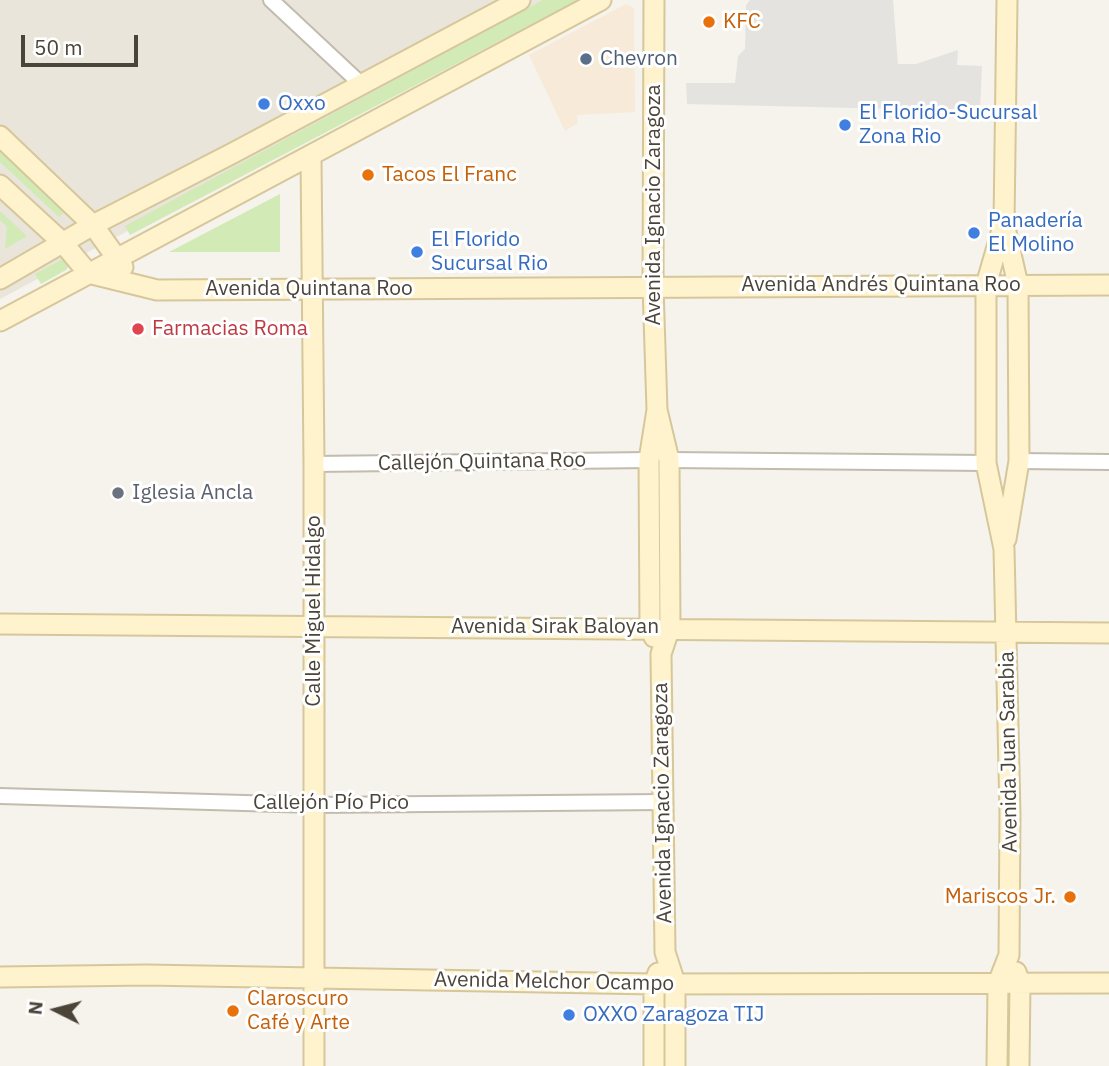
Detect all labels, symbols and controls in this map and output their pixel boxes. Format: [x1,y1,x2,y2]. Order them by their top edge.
place label: KFC [723,9,761,35]
marker: KFC [701,14,717,30]
scale bar [24,21,142,65]
text: 50 m [34,33,83,61]
place label: Chevron [600,46,678,72]
marker: Chevron [578,51,594,67]
street label: Avenida Ignacio Zaragoza [641,84,667,326]
place label: Oxxo [278,91,326,117]
marker: Oxxo [256,96,272,112]
place label: El Florido-Sucursal Zona Rio [859,100,1038,150]
marker: El Florido-Sucursal Zona Rio [837,117,853,133]
place label: Tacos El Franc [382,162,517,188]
marker: Tacos El Franc [360,167,376,183]
place label: Panadería El Molino [988,208,1083,258]
marker: Panadería El Molino [966,225,982,241]
place label: El Florido Sucursal Rio [431,227,548,277]
marker: El Florido Sucursal Rio [409,244,425,260]
street label: Avenida Andrés Quintana Roo [741,272,1021,298]
street label: Avenida Quintana Roo [205,276,413,302]
place label: Farmacias Roma [152,316,308,342]
marker: Farmacias Roma [130,321,146,337]
street label: Callejón Quintana Roo [378,448,586,476]
place label: Iglesia Ancla [132,480,253,506]
marker: Iglesia Ancla [110,485,126,501]
street label: Calle Miguel Hidalgo [301,515,327,707]
street label: Avenida Sirak Baloyan [451,614,659,640]
street label: Avenida Juan Sarabia [995,651,1023,853]
street label: Avenida Ignacio Zaragoza [648,682,678,924]
street label: Callejón Pío Pico [253,790,409,816]
place label: Mariscos Jr. [945,884,1056,910]
marker: Mariscos Jr. [1062,889,1078,905]
street label: Avenida Melchor Ocampo [434,967,674,997]
north arrow [21,975,91,1045]
place label: Claroscuro Café y Arte [247,986,350,1036]
text: N [22,1000,48,1016]
place label: OXXO Zaragoza TIJ [583,1002,765,1028]
marker: Claroscuro Café y Arte [225,1003,241,1019]
marker: OXXO Zaragoza TIJ [561,1007,577,1023]

